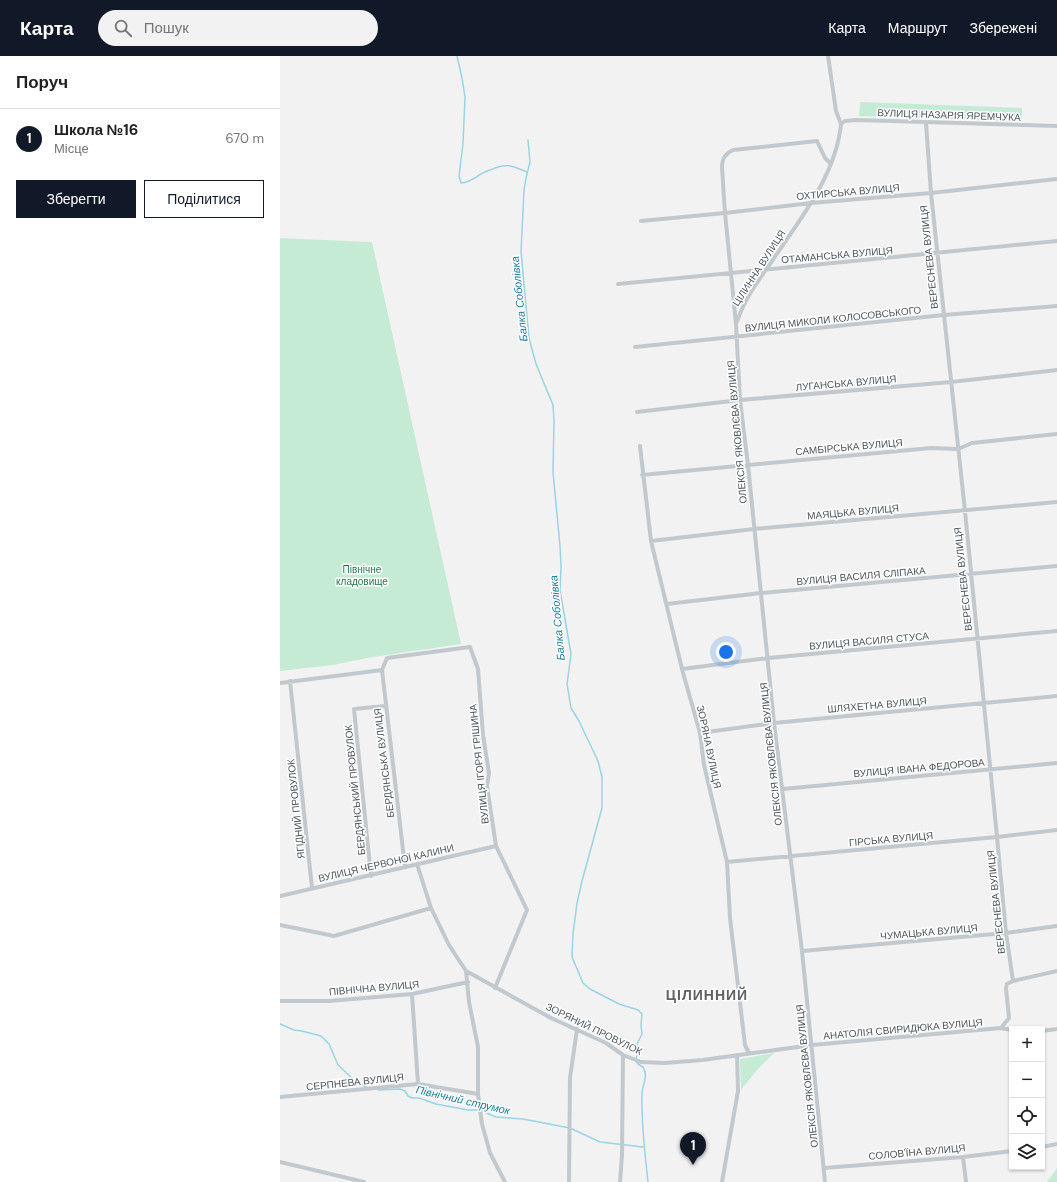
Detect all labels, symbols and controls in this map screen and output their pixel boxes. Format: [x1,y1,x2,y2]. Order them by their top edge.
search box [98,10,378,46]
text: Карта [20,16,74,41]
icon: search [112,17,134,39]
text: Пошук [144,18,189,38]
text: Карта [828,19,866,37]
text: Маршрут [888,19,947,37]
text: Збережені [969,19,1037,37]
text: Поруч [16,71,68,93]
street label: ВУЛИЦЯ НАЗАРІЯ ЯРЕМЧУКА [877,106,1021,124]
text: Школа №16 [54,120,138,140]
text: 1 [27,130,31,147]
text: 670 m [225,130,264,147]
text: Місце [54,140,89,157]
button: Зберегти [16,180,136,218]
button: Поділитися [144,180,264,218]
street label: ОХТИРСЬКА ВУЛИЦЯ [796,181,900,203]
street label: ВЕРЕСНЕВА ВУЛИЦЯ [917,205,941,309]
street label: ЦІЛИННА ВУЛИЦЯ [729,227,789,309]
street label: ОТАМАНСЬКА ВУЛИЦЯ [781,244,893,266]
water label: Балка Соболівка [508,256,530,342]
street label: ВУЛИЦЯ МИКОЛИ КОЛОСОВСЬКОГО [744,303,922,335]
street label: ОЛЕКСІЯ ЯКОВЛЄВА ВУЛИЦЯ [724,360,750,504]
street label: ЛУГАНСЬКА ВУЛИЦЯ [795,372,897,394]
street label: САМБІРСЬКА ВУЛИЦЯ [795,436,903,458]
street label: МАЯЦЬКА ВУЛИЦЯ [807,502,899,522]
street label: ВЕРЕСНЕВА ВУЛИЦЯ [951,527,975,631]
park label: Північне кладовище [336,563,388,588]
street label: ВУЛИЦЯ ВАСИЛЯ СЛІПАКА [796,564,926,588]
water label: Балка Соболівка [546,575,568,661]
street label: ВУЛИЦЯ ВАСИЛЯ СТУСА [809,629,930,653]
your location [716,642,736,662]
street label: ОЛЕКСІЯ ЯКОВЛЄВА ВУЛИЦЯ [757,682,785,826]
street label: ШЛЯХЕТНА ВУЛИЦЯ [827,694,927,716]
street label: ВУЛИЦЯ ІГОРЯ ГРІШИНА [466,703,492,824]
street label: ЗОРЯНА ВУЛИЦЯ [694,704,724,790]
street label: БЕРДЯНСЬКА ВУЛИЦЯ [371,708,397,818]
street label: БЕРДЯНСЬКИЙ ПРОВУЛОК [342,724,368,856]
street label: ВУЛИЦЯ ІВАНА ФЕДОРОВА [853,756,986,780]
street label: ЯГІДНИЙ ПРОВУЛОК [284,758,308,860]
street label: ГІРСЬКА ВУЛИЦЯ [848,829,934,849]
street label: ВУЛИЦЯ ЧЕРВОНОЇ КАЛИНИ [317,841,455,885]
street label: ВЕРЕСНЕВА ВУЛИЦЯ [984,850,1008,954]
street label: ЧУМАЦЬКА ВУЛИЦЯ [880,921,978,943]
street label: ПІВНІЧНА ВУЛИЦЯ [328,978,420,998]
district label: ЦІЛИННИЙ [666,986,748,1004]
street label: ЗОРЯНИЙ ПРОВУЛОК [544,1000,644,1058]
street label: ОЛЕКСІЯ ЯКОВЛЄВА ВУЛИЦЯ [793,1004,821,1148]
street label: АНАТОЛІЯ СВИРИДЮКА ВУЛИЦЯ [823,1016,983,1042]
map controls [1009,1026,1045,1170]
button: + [1009,1026,1045,1062]
button: − [1009,1062,1045,1098]
street label: СЕРПНЕВА ВУЛИЦЯ [306,1070,404,1094]
water label: Північний струмок [414,1082,512,1118]
button: locate [1009,1098,1045,1134]
pin: 1 [680,1132,706,1165]
button: layers [1009,1134,1045,1170]
street label: СОЛОВ'ЇНА ВУЛИЦЯ [868,1141,966,1163]

